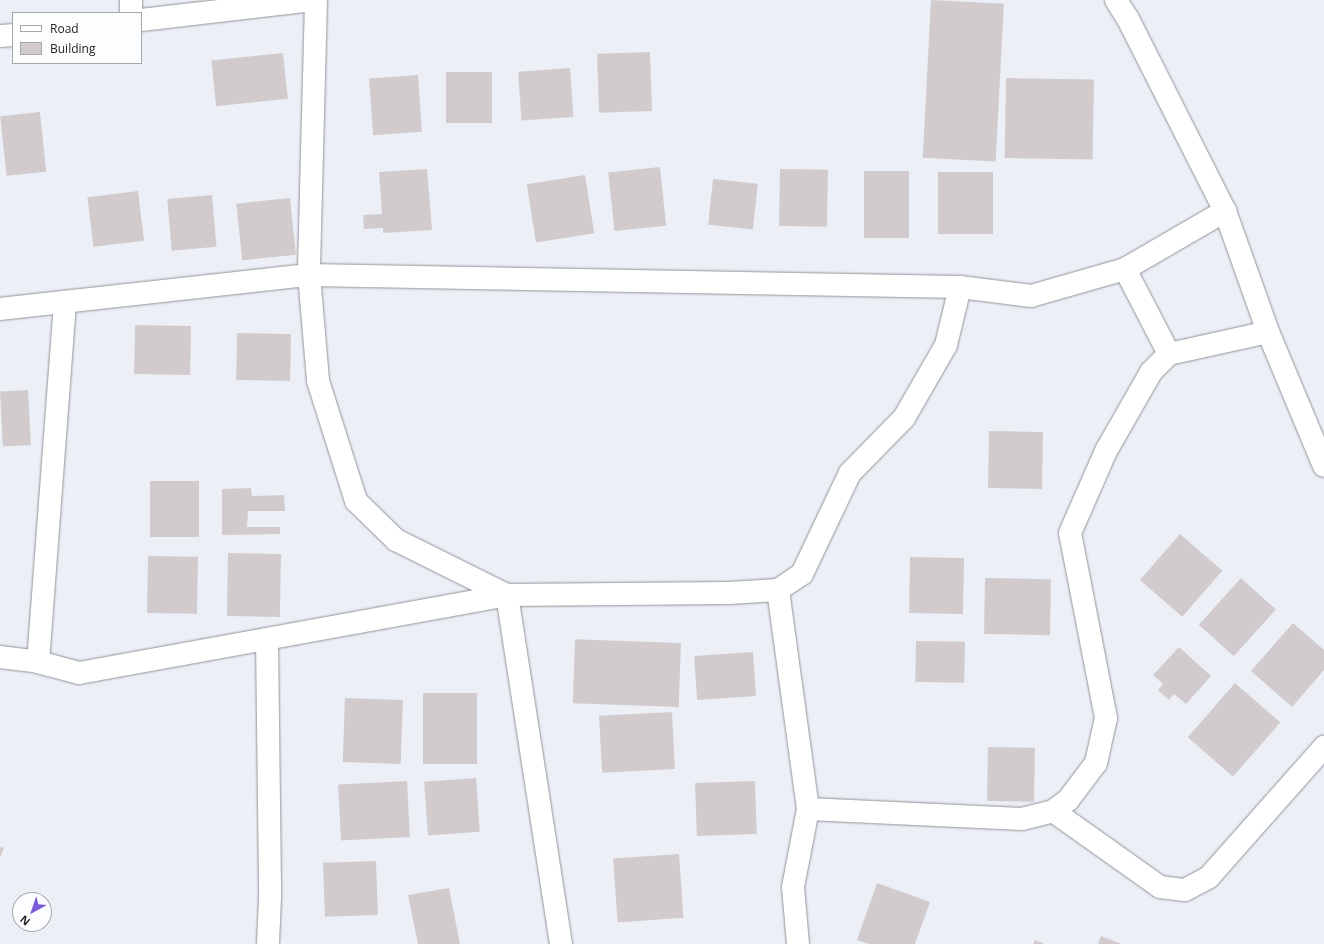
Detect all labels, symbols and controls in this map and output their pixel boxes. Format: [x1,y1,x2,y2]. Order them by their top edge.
legend [12,12,142,64]
text: Road [50,20,79,37]
text: Building [50,40,95,57]
north arrow [12,892,52,932]
text: N [16,912,33,929]

